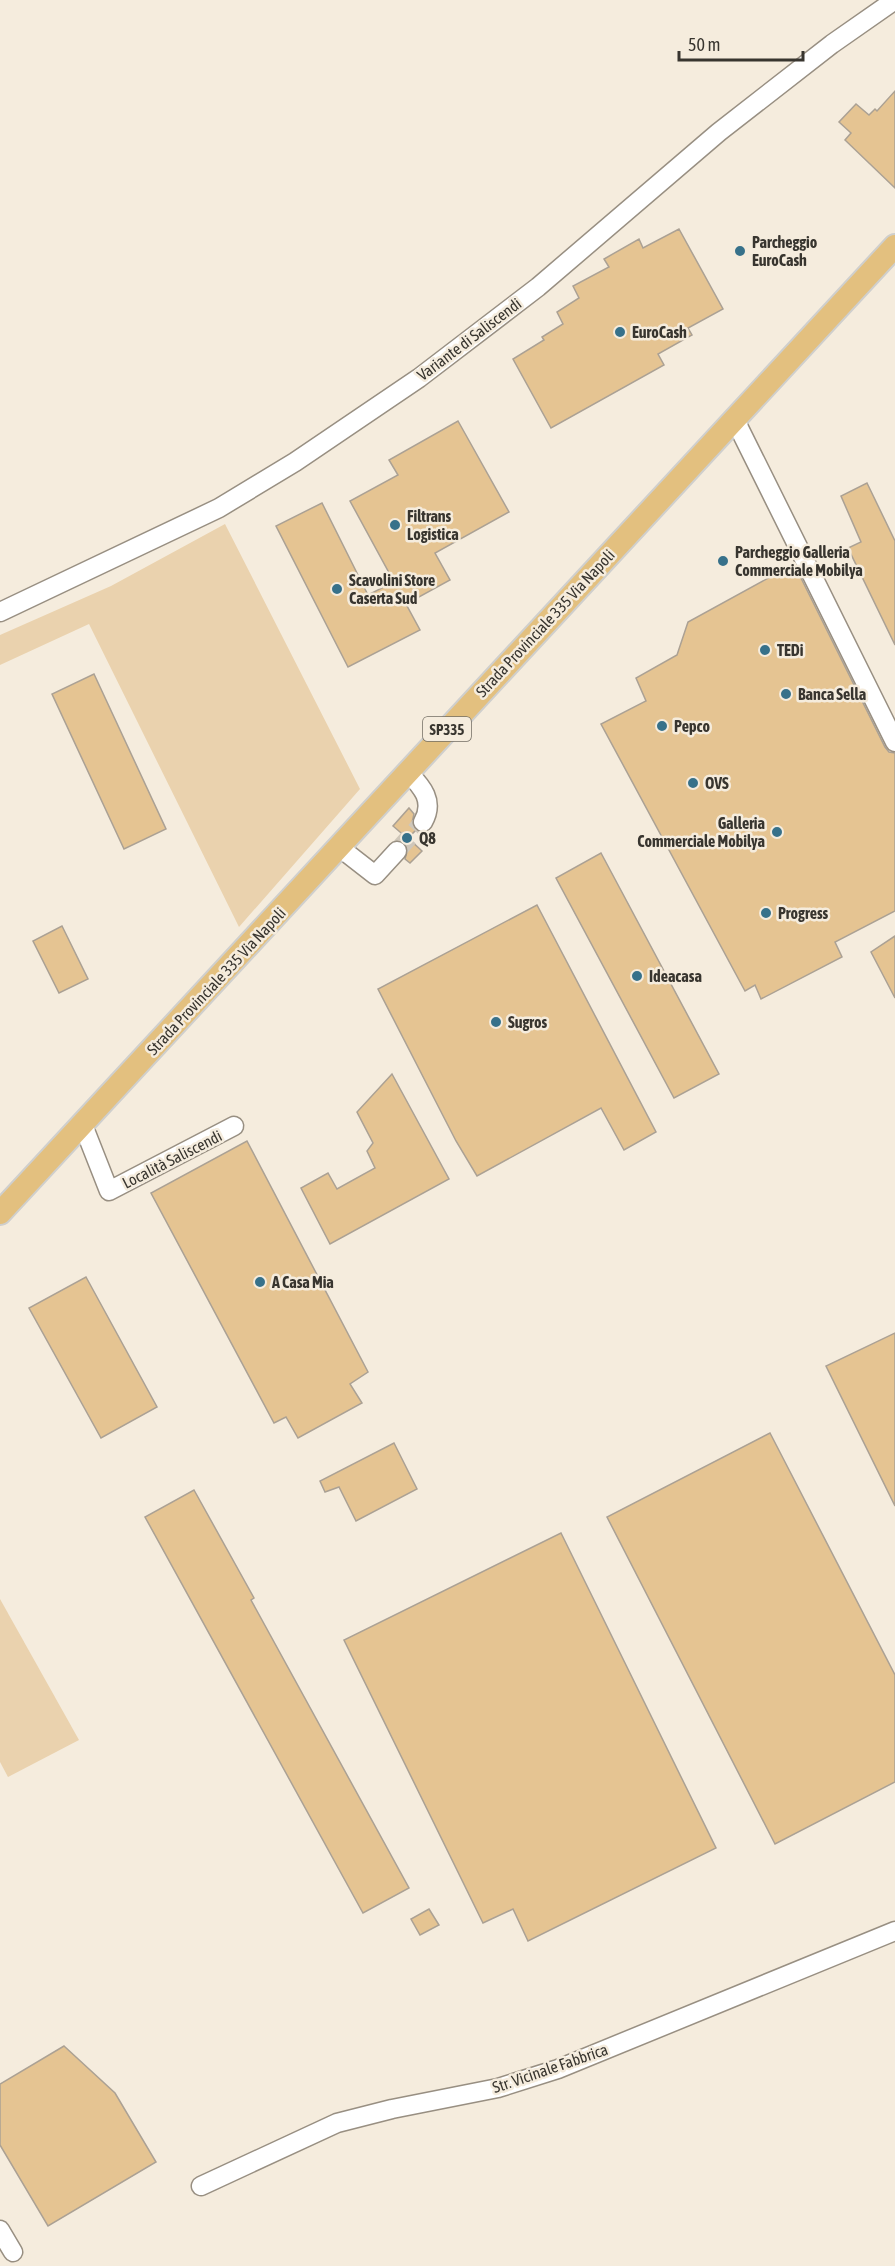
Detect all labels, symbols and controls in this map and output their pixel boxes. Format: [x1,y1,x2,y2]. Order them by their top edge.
scale bar [679,24,804,62]
text: 50 m [688,34,720,55]
place label: Parcheggio EuroCash [752,233,818,269]
marker: Parcheggio EuroCash [733,244,747,258]
street label: Variante di Saliscendi [413,294,525,384]
place label: EuroCash [632,323,687,341]
marker: EuroCash [613,325,627,339]
place label: Filtrans Logistica [407,507,459,543]
marker: Filtrans Logistica [388,518,402,532]
place label: Parcheggio Galleria Commerciale Mobilya [735,543,863,579]
street label: Strada Provinciale 335 Via Napoli [472,546,619,701]
marker: Parcheggio Galleria Commerciale Mobilya [716,554,730,568]
place label: Scavolini Store Caserta Sud [349,571,435,607]
marker: Scavolini Store Caserta Sud [330,582,344,596]
place label: TEDi [777,641,804,659]
marker: TEDi [758,643,772,657]
place label: Banca Sella [798,685,866,703]
marker: Banca Sella [779,687,793,701]
road number: SP335 [423,717,471,741]
place label: Pepco [674,717,710,735]
marker: Pepco [655,719,669,733]
place label: OVS [705,774,729,792]
marker: OVS [686,776,700,790]
place label: Galleria Commerciale Mobilya [637,814,765,850]
marker: Galleria Commerciale Mobilya [770,825,784,839]
place label: Q8 [419,829,436,847]
marker: Q8 [400,831,414,845]
street label: Strada Provinciale 335 Via Napoli [143,904,290,1059]
place label: Progress [778,904,829,922]
marker: Progress [759,906,773,920]
place label: Ideacasa [649,967,702,985]
marker: Ideacasa [630,969,644,983]
place label: Sugros [508,1013,548,1031]
marker: Sugros [489,1015,503,1029]
street label: Località Saliscendi [119,1126,225,1192]
place label: A Casa Mia [271,1273,334,1291]
marker: A Casa Mia [253,1275,267,1289]
street label: Str. Vicinale Fabbrica [490,2040,610,2096]

